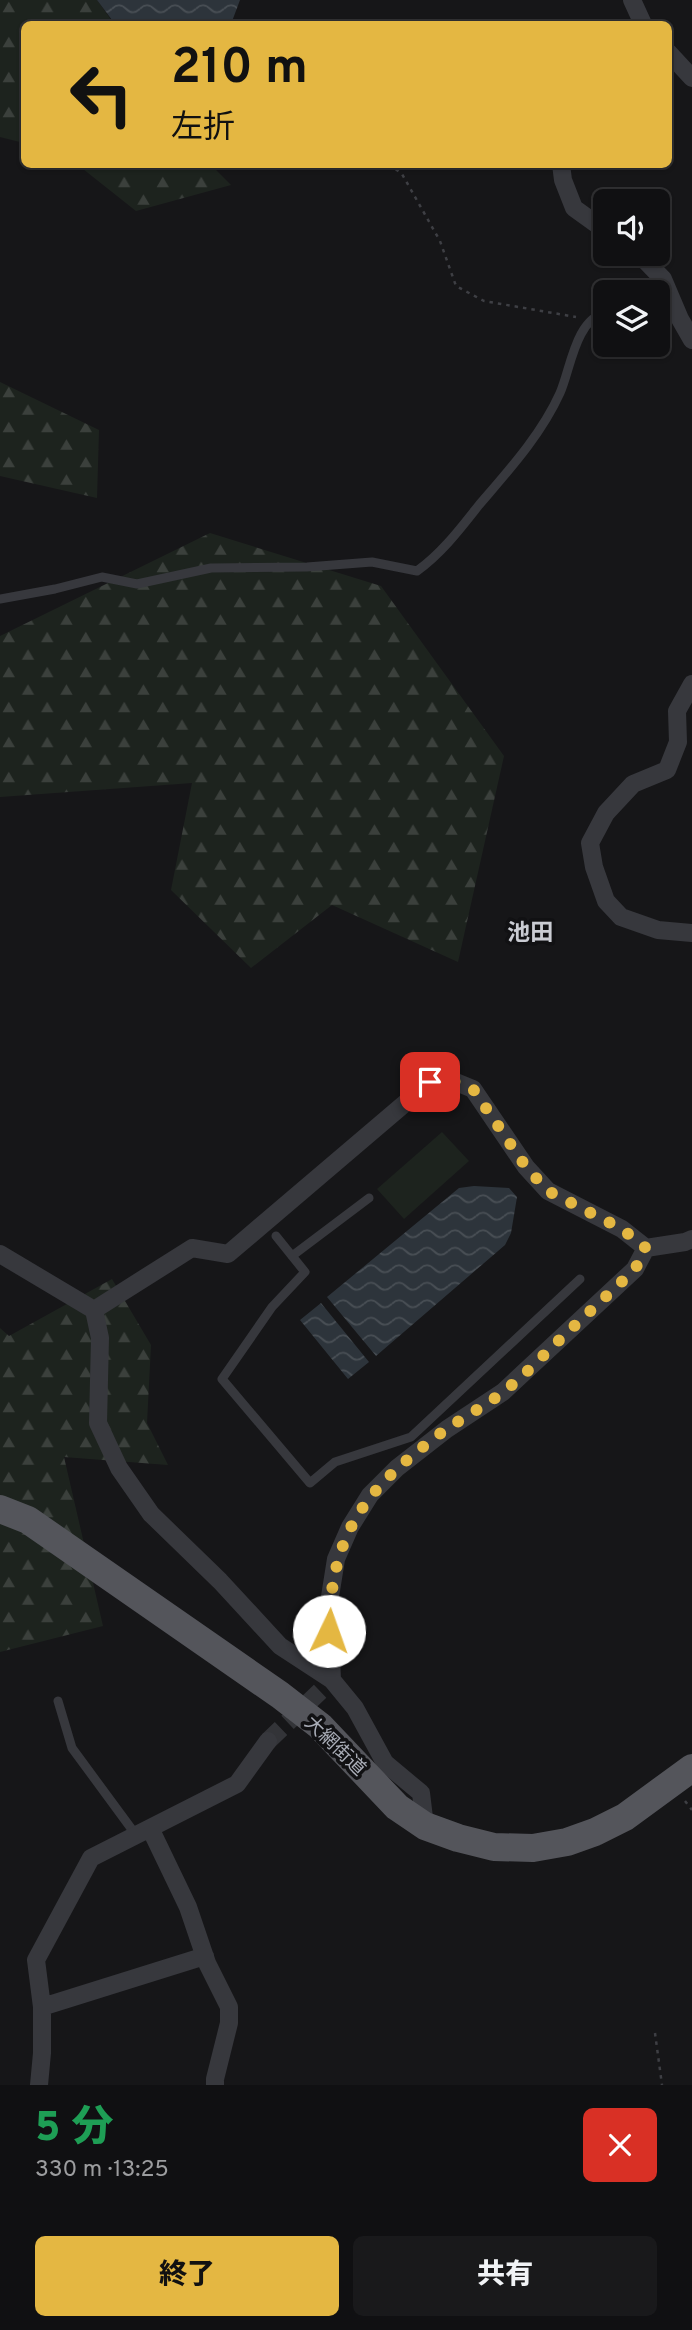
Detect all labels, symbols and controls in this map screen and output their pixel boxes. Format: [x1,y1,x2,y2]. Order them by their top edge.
text: 210 m [171,39,308,101]
icon: left [56,49,147,140]
text: 左折 [171,109,235,149]
map controls [593,189,670,357]
button: sound [593,189,670,266]
button: layers [593,280,670,357]
district label: 池田 [507,920,553,949]
pin [400,1052,460,1112]
icon: arrive [411,1063,449,1101]
position arrow [292,1594,366,1668]
street label: 大網街道 [299,1711,370,1781]
text: 5 分 [35,2103,113,2156]
button: close [583,2108,657,2182]
text: 330 m · 13:25 [35,2156,169,2185]
button: 終了 [35,2236,339,2316]
button: 共有 [353,2236,657,2316]

